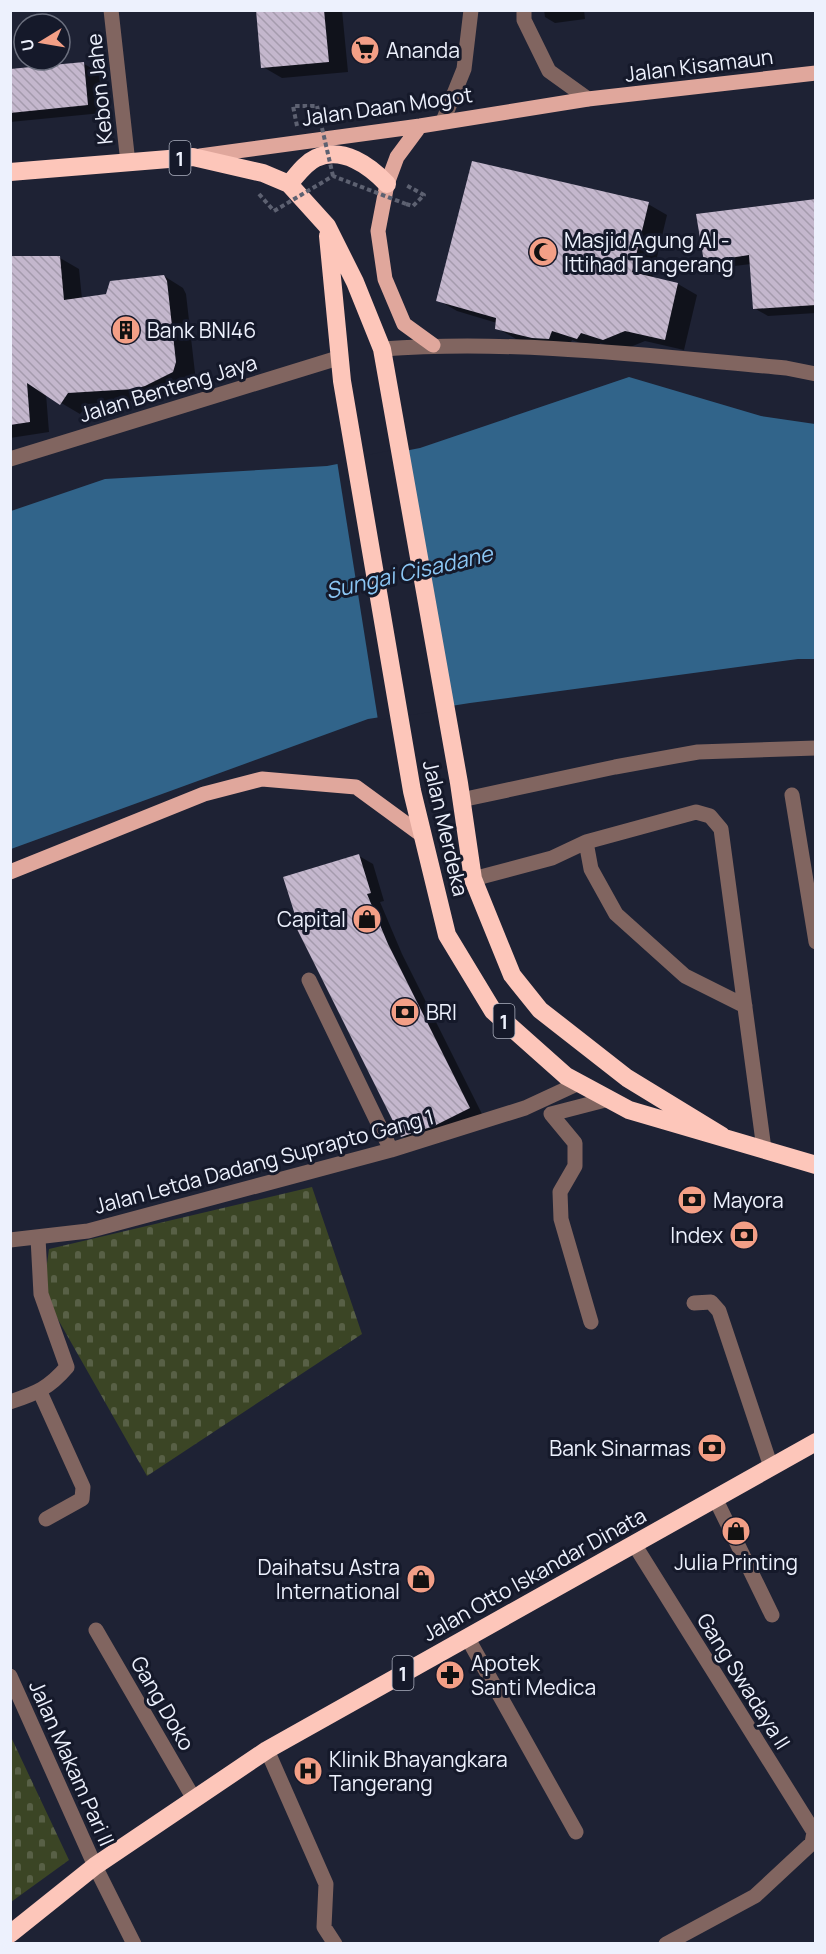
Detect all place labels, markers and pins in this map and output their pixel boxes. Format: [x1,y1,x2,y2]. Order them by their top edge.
supermarket icon: Ananda [349,34,381,66]
place label: Ananda [386,36,460,64]
place label: Masjid Agung Al - Ittihad Tangerang [564,226,734,278]
mosque icon: Masjid Agung Al - Ittihad Tangerang [527,236,559,268]
building icon: Bank BNI46 [110,314,142,346]
place label: Bank BNI46 [147,316,256,344]
shop icon: Capital [351,903,383,935]
place label: Capital [277,905,346,933]
bank icon: BRI [389,996,421,1028]
place label: BRI [426,998,457,1026]
bank icon: Mayora [676,1184,708,1216]
place label: Mayora [713,1186,784,1214]
bank icon: Index [728,1219,760,1251]
place label: Index [670,1221,723,1249]
bank icon: Bank Sinarmas [696,1432,728,1464]
place label: Bank Sinarmas [549,1434,691,1462]
shop icon: Julia Printing [720,1515,752,1547]
place label: Julia Printing [674,1548,798,1576]
place label: Daihatsu Astra International [258,1553,400,1605]
shop icon: Daihatsu Astra International [405,1563,437,1595]
place label: Apotek Santi Medica [471,1649,596,1701]
pharmacy icon: Apotek Santi Medica [434,1659,466,1691]
place label: Klinik Bhayangkara Tangerang [329,1745,508,1797]
hospital icon: Klinik Bhayangkara Tangerang [292,1755,324,1787]

